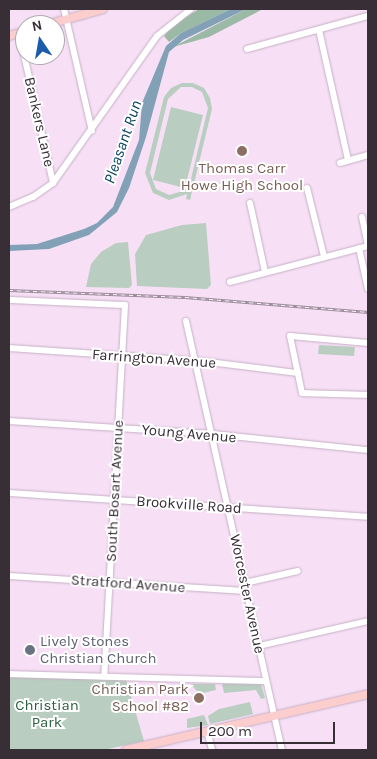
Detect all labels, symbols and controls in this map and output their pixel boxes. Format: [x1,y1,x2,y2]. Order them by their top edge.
north arrow [15,15,65,65]
text: N [30,16,44,35]
street label: Bankers Lane [20,75,58,169]
water label: Pleasant Run [100,98,146,186]
marker: Thomas Carr Howe High School [236,145,248,157]
place label: Thomas Carr Howe High School [181,159,303,194]
street label: Farrington Avenue [91,346,217,372]
street label: South Bosart Avenue [102,420,128,562]
street label: Young Avenue [141,421,237,447]
street label: Brookville Road [136,492,242,518]
street label: Worcester Avenue [226,533,268,655]
street label: Stratford Avenue [70,571,186,597]
place label: Lively Stones Christian Church [40,632,157,667]
marker: Lively Stones Christian Church [24,644,36,656]
place label: Christian Park School #82 [92,680,189,715]
marker: Christian Park School #82 [193,692,205,704]
park label: Christian Park [15,696,79,731]
scale bar [202,712,337,744]
text: 200 m [208,722,252,740]

